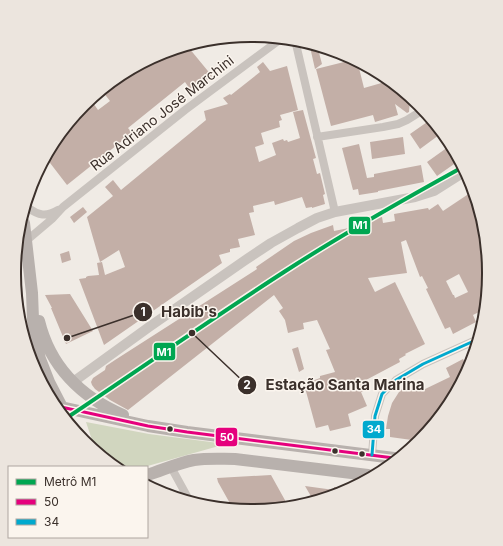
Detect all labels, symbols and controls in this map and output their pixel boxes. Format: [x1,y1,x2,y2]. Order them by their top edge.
street label: Rua Adriano José Marchini [87,51,237,174]
line badge: M1 [348,216,371,235]
text: M1 [353,218,368,232]
callout: Habib's [133,298,225,325]
text: Habib's [161,302,217,321]
text: 1 [140,304,146,319]
line badge: M1 [153,342,176,361]
text: M1 [157,345,172,359]
callout: Estação Santa Marina [237,371,432,398]
text: Estação Santa Marina [266,375,424,394]
text: 2 [243,377,251,392]
line badge: 34 [362,420,385,439]
text: 34 [367,422,381,436]
unlabelled marker [165,424,175,434]
line badge: 50 [215,427,238,447]
text: 50 [220,430,234,444]
unlabelled marker [330,446,340,456]
unlabelled marker [357,449,367,459]
legend [8,466,148,538]
text: Metrô M1 [44,474,96,489]
text: 50 [44,494,59,509]
text: 34 [44,514,59,529]

